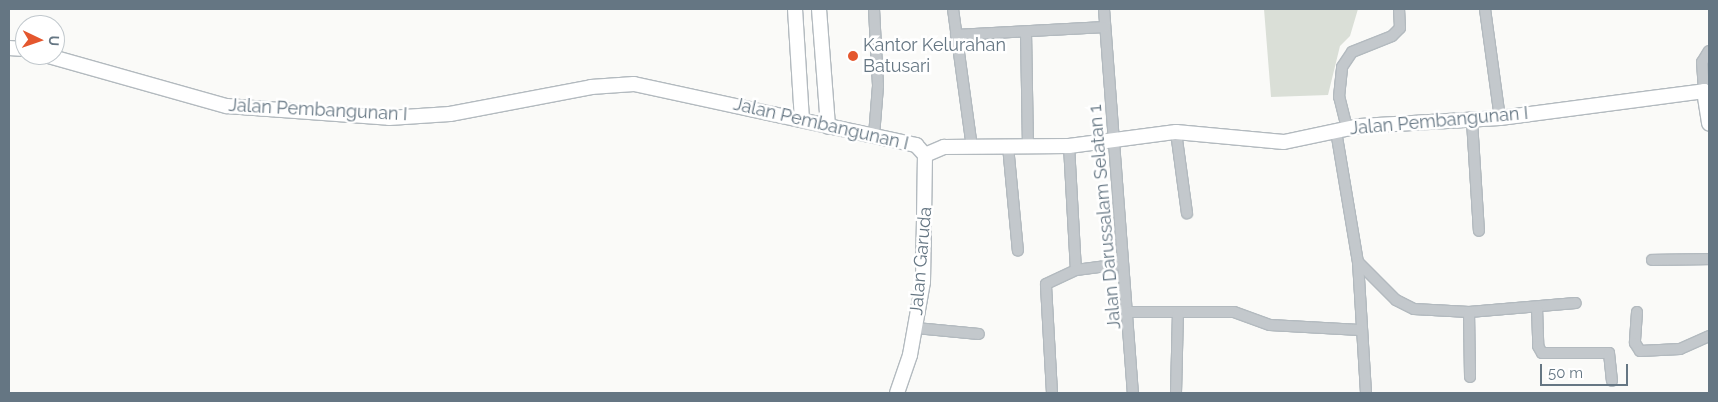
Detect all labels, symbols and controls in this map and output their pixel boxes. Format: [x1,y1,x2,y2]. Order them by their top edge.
north arrow [15,15,65,65]
text: U [46,35,62,46]
place label: Kantor Kelurahan Batusari [863,35,1006,78]
marker: Kantor Kelurahan Batusari [847,50,859,62]
street label: Jalan Pembangunan I [731,93,911,155]
street label: Jalan Pembangunan I [228,95,408,125]
street label: Jalan Pembangunan I [1349,102,1529,140]
street label: Jalan Darussalam Selatan 1 [1084,104,1126,330]
street label: Jalan Garuda [905,206,937,316]
scale bar [1543,354,1630,386]
text: 50 m [1548,364,1583,382]

